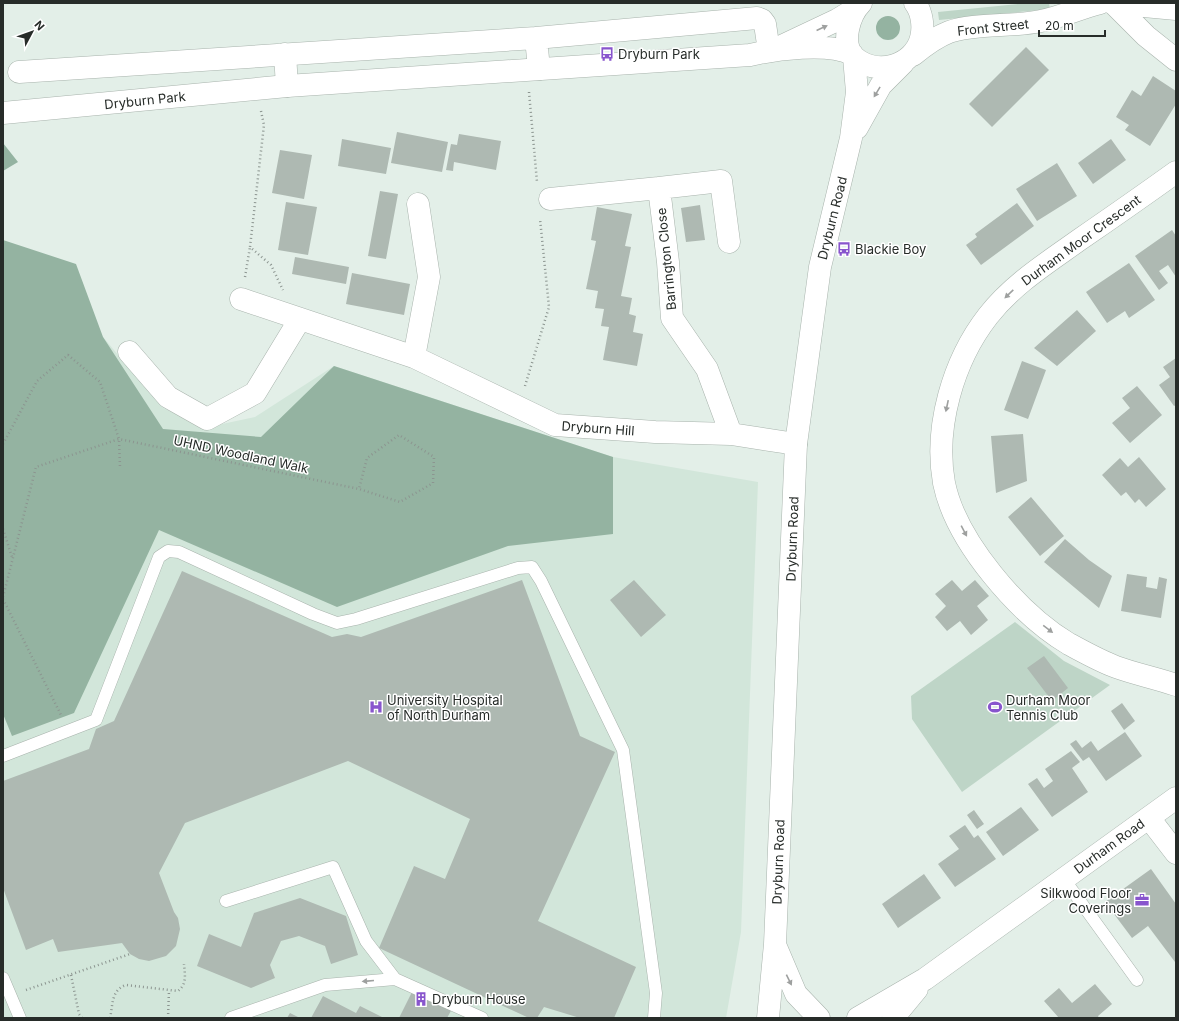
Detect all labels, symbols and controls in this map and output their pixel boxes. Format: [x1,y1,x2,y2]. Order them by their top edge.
north arrow [12,12,52,52]
scale bar [1039,12,1105,38]
street label: Front Street [956,15,1030,39]
text: N [32,18,48,33]
text: 20 m [1045,18,1074,33]
one-way arrow [816,24,828,30]
bus stop icon: Dryburn Park [599,46,615,62]
place label: Dryburn Park [618,46,700,62]
one-way arrow [874,86,881,98]
street label: Dryburn Park [104,88,186,112]
street label: Dryburn Road [814,175,850,261]
street label: Durham Moor Crescent [1018,191,1144,289]
street label: Barrington Close [653,207,679,311]
bus stop icon: Blackie Boy [836,241,852,257]
place label: Blackie Boy [855,241,926,257]
one-way arrow [1004,289,1014,299]
one-way arrow [944,400,950,412]
street label: Dryburn Hill [561,417,635,439]
street label: UHND Woodland Walk [172,432,310,476]
street label: Dryburn Road [783,496,801,582]
one-way arrow [961,525,967,537]
one-way arrow [1043,625,1053,633]
place label: University Hospital of North Durham [387,692,503,723]
place label: Durham Moor Tennis Club [1006,692,1091,723]
hospital icon: University Hospital of North Durham [368,699,384,715]
sports icon: Durham Moor Tennis Club [987,699,1003,715]
street label: Durham Road [1070,815,1148,877]
street label: Dryburn Road [769,819,787,905]
place label: Silkwood Floor Coverings [1040,885,1131,916]
office icon: Silkwood Floor Coverings [1134,892,1150,908]
one-way arrow [786,975,793,986]
one-way arrow [362,978,374,985]
building icon: Dryburn House [413,991,429,1007]
place label: Dryburn House [432,991,526,1007]

